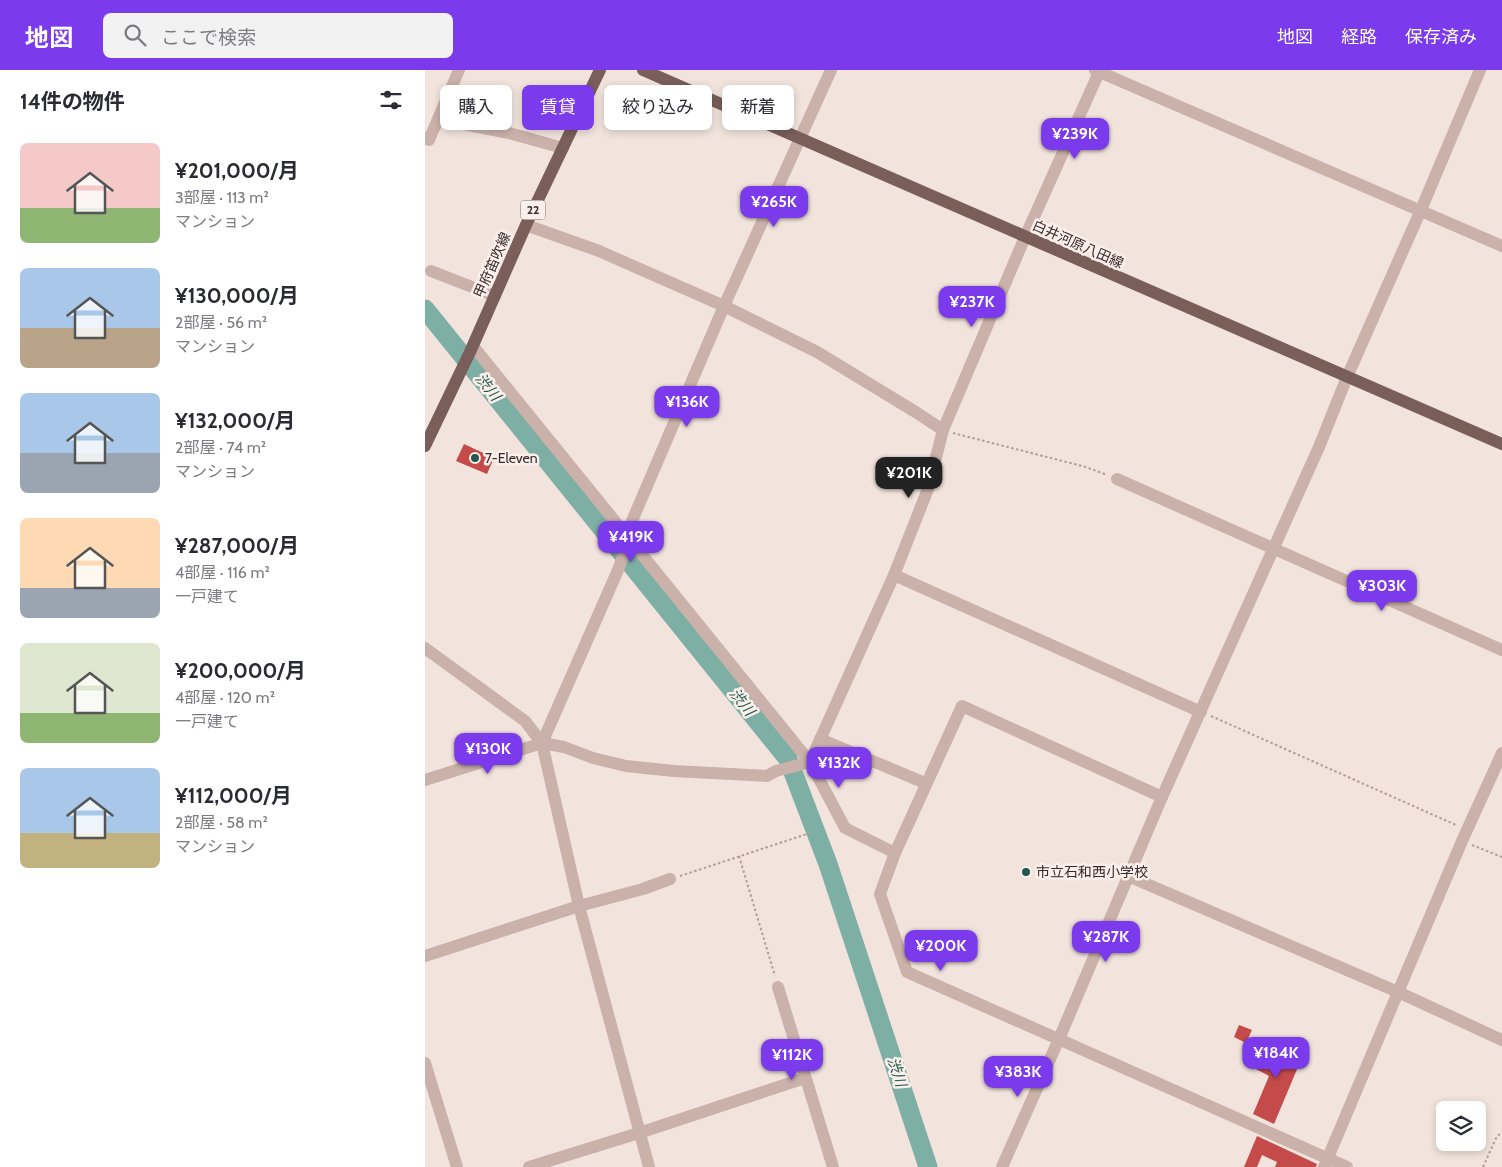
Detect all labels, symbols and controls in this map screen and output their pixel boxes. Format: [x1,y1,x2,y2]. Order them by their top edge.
search box [103,13,453,58]
icon: search [121,21,149,49]
text: 地図 [25,23,73,52]
text: ここで検索 [161,26,256,49]
text: 地図 [1277,26,1313,48]
text: 経路 [1341,26,1377,48]
text: 保存済み [1405,26,1477,48]
chip: 購入 [440,85,512,130]
chip: 賃貸 [522,85,594,130]
chip: 絞り込み [604,85,712,130]
chip: 新着 [722,85,794,130]
icon: filters [377,86,405,114]
text: 14件の物件 [20,89,125,114]
pin: ¥239K [1040,118,1110,160]
text: ¥239K [1052,124,1098,143]
text: ¥201,000/月 [175,158,299,183]
icon: home [60,163,120,223]
pin: ¥265K [739,186,809,228]
text: 3部屋 · 113 m² [175,188,269,207]
text: ¥265K [751,192,797,211]
road number: 22 [521,200,545,220]
text: マンション [175,212,255,231]
street label: 白井河原八田線 [1030,216,1126,272]
street label: 甲府笛吹線 [470,229,514,301]
text: ¥130,000/月 [175,283,299,308]
pin: ¥237K [937,286,1007,328]
icon: home [60,288,120,348]
text: ¥237K [950,292,994,311]
text: 2部屋 · 56 m² [175,313,267,332]
text: マンション [175,337,255,356]
water label: 渋川 [472,370,506,406]
pin: ¥136K [652,386,722,428]
text: ¥136K [665,392,709,411]
text: ¥132,000/月 [175,408,295,433]
icon: home [60,413,120,473]
text: 2部屋 · 74 m² [175,438,266,457]
place label: 7-Eleven [485,449,538,467]
marker: 7-Eleven [469,452,481,464]
pin: ¥201K [874,456,944,499]
text: マンション [175,462,255,481]
text: ¥201K [886,463,932,482]
pin: ¥419K [596,520,666,563]
text: ¥419K [609,527,653,546]
text: ¥287,000/月 [175,533,299,558]
icon: home [60,538,120,598]
text: 4部屋 · 116 m² [175,563,270,582]
pin: ¥303K [1347,570,1417,612]
text: ¥303K [1358,576,1406,595]
text: 一戸建て [175,587,239,606]
text: ¥200,000/月 [175,658,306,683]
icon: home [60,663,120,723]
water label: 渋川 [726,685,760,721]
text: 4部屋 · 120 m² [175,688,275,707]
text: 一戸建て [175,712,239,731]
pin: ¥130K [453,732,523,775]
text: ¥130K [465,739,511,758]
pin: ¥132K [804,746,874,789]
text: ¥132K [818,753,860,772]
text: ¥112,000/月 [175,783,292,808]
icon: home [60,788,120,848]
text: 2部屋 · 58 m² [175,813,268,832]
text: マンション [175,837,255,856]
place label: 市立石和西小学校 [1036,863,1148,881]
marker: 市立石和西小学校 [1020,866,1032,878]
pin: ¥287K [1071,920,1141,963]
text: ¥287K [1083,927,1129,946]
pin: ¥200K [906,930,976,972]
text: ¥200K [916,936,966,955]
pin: ¥184K [1241,1036,1311,1079]
pin: ¥112K [757,1038,827,1081]
text: ¥184K [1253,1043,1299,1062]
text: ¥112K [772,1045,812,1064]
water label: 渋川 [884,1055,911,1091]
pin: ¥383K [983,1056,1053,1098]
text: ¥383K [995,1062,1041,1081]
map controls [1436,1101,1486,1151]
button: layers [1436,1101,1486,1151]

